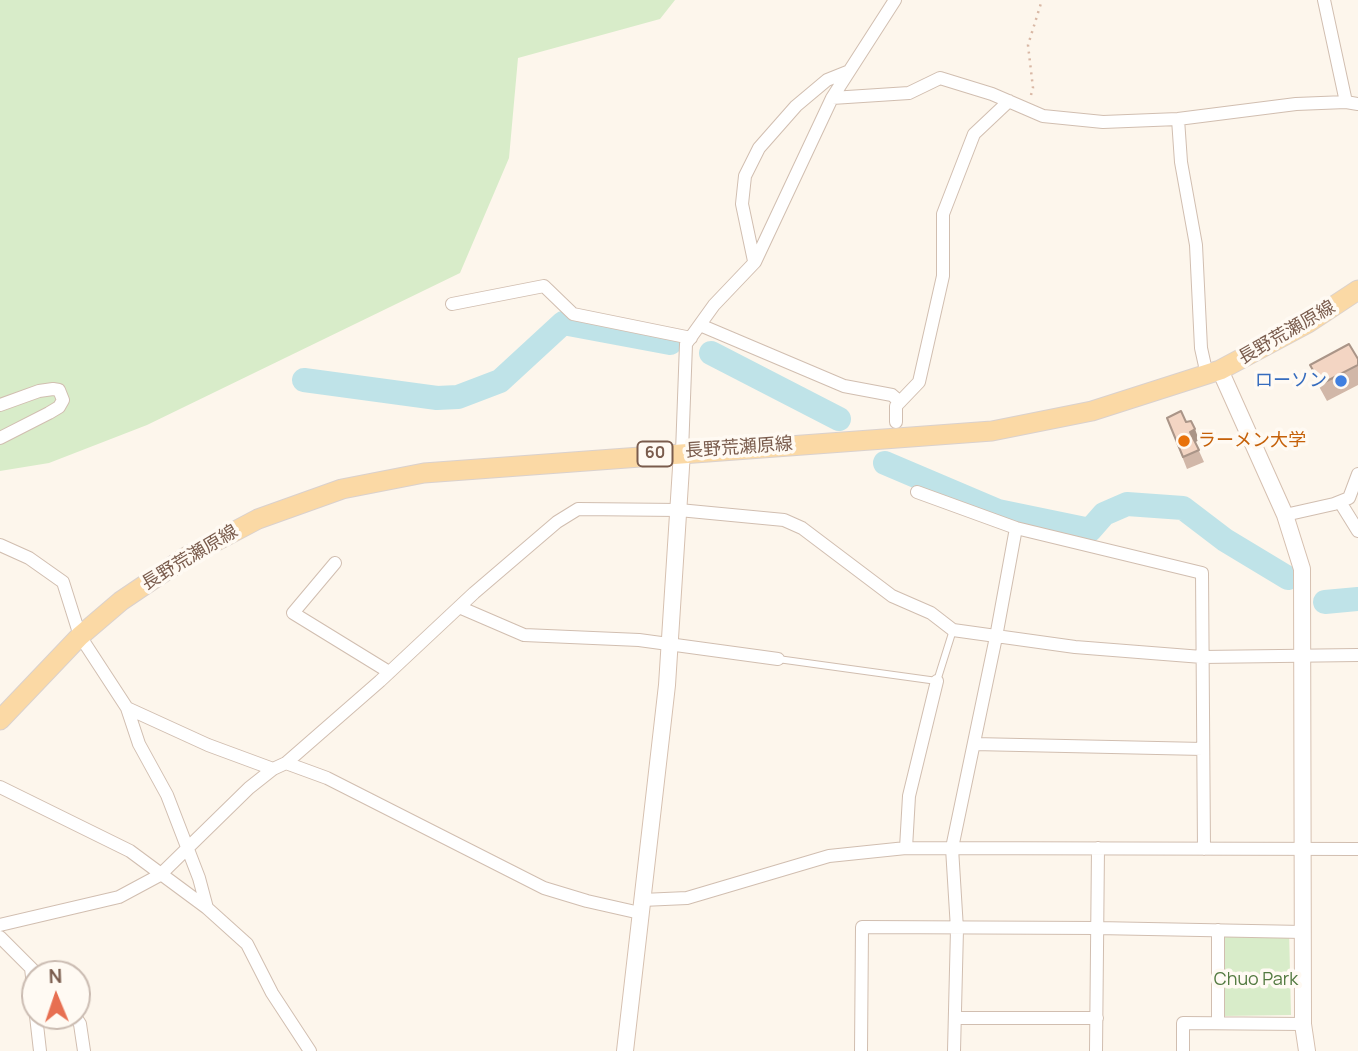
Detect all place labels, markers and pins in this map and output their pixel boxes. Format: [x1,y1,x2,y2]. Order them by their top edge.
place label: ローソン [1255,370,1327,392]
marker: ローソン [1333,373,1349,389]
place label: ラーメン大学 [1198,430,1306,452]
marker: ラーメン大学 [1176,433,1192,449]

